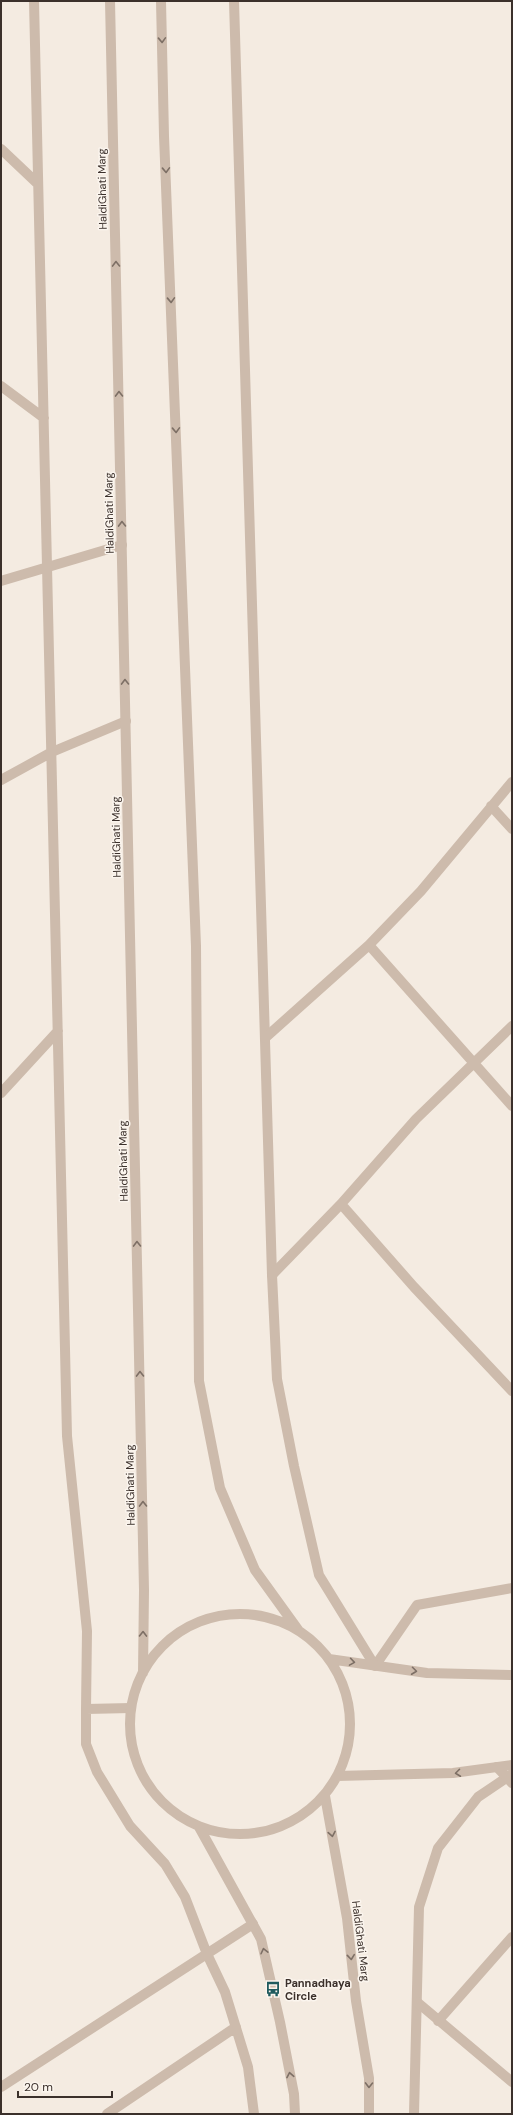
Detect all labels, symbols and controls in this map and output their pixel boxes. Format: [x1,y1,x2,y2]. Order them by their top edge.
one-way arrow [158,37,166,43]
street label: HaldiGhati Marg [94,148,110,230]
one-way arrow [161,167,170,173]
one-way arrow [112,261,120,267]
one-way arrow [167,297,175,303]
one-way arrow [115,391,123,397]
one-way arrow [172,427,180,433]
street label: HaldiGhati Marg [101,472,117,554]
one-way arrow [117,521,126,527]
one-way arrow [121,679,129,685]
street label: HaldiGhati Marg [108,796,124,878]
street label: HaldiGhati Marg [115,1120,131,1202]
one-way arrow [133,1241,141,1247]
one-way arrow [136,1371,144,1377]
street label: HaldiGhati Marg [122,1444,138,1526]
one-way arrow [138,1501,147,1507]
one-way arrow [139,1631,148,1637]
one-way arrow [349,1658,355,1666]
one-way arrow [411,1666,417,1675]
one-way arrow [455,1768,461,1777]
one-way arrow [327,1831,335,1837]
street label: HaldiGhati Marg [349,1900,373,1982]
one-way arrow [260,1948,269,1955]
one-way arrow [346,1954,355,1960]
place label: Pannadhaya Circle [285,1976,351,2003]
bus stop icon: Pannadhaya Circle [264,1980,282,1998]
one-way arrow [287,2072,295,2078]
scale bar [18,2073,112,2099]
text: 20 m [24,2079,53,2095]
one-way arrow [365,2082,373,2088]

